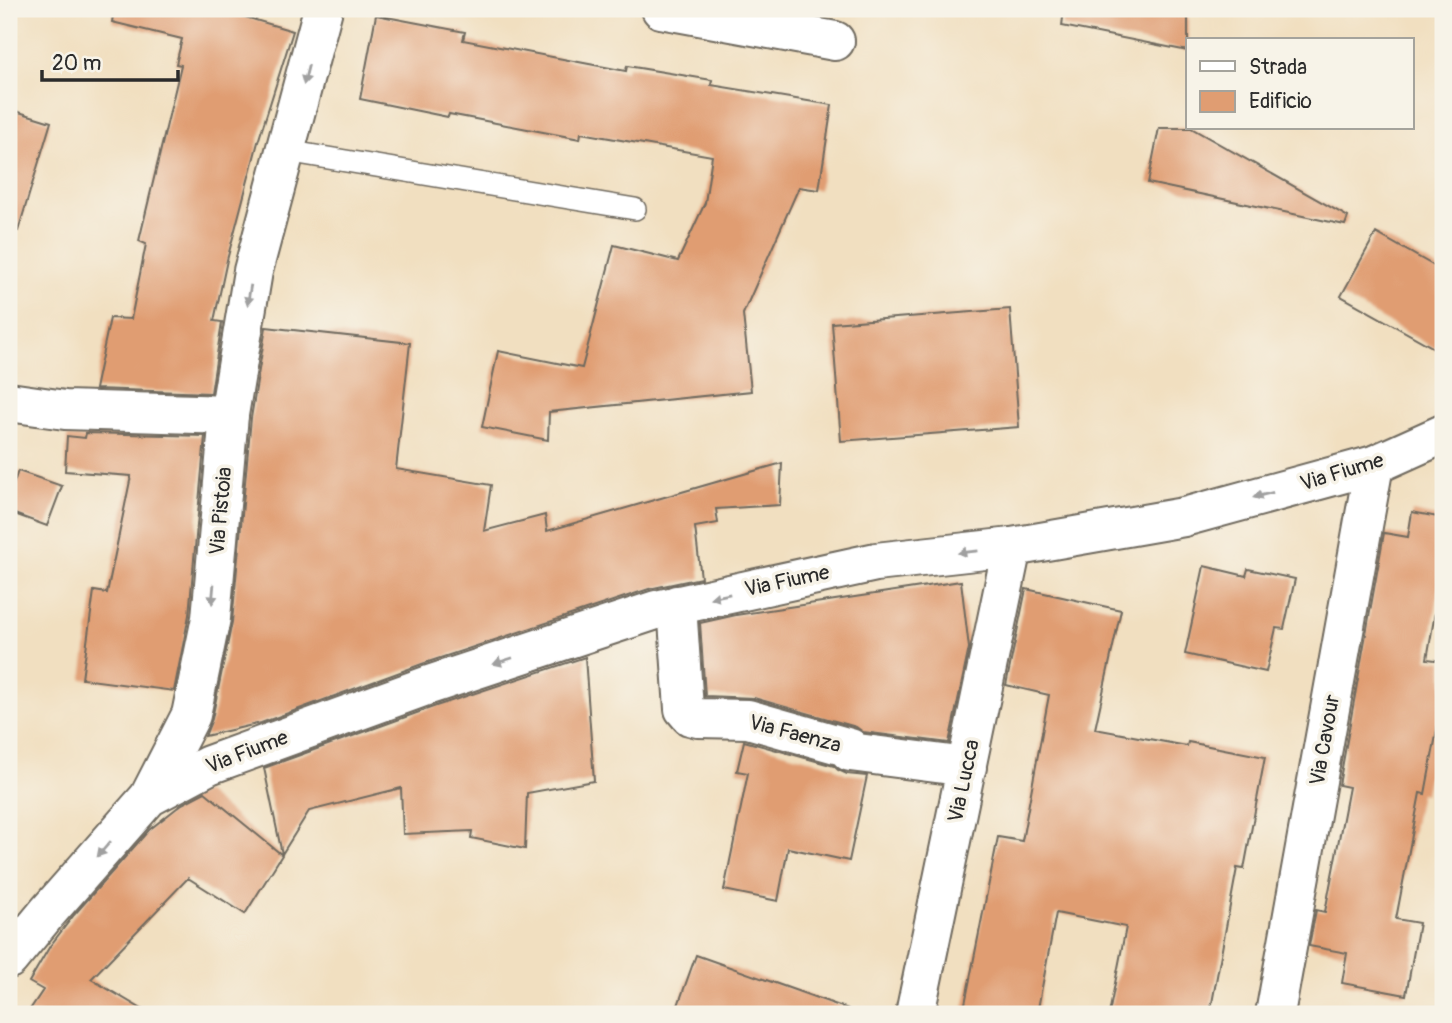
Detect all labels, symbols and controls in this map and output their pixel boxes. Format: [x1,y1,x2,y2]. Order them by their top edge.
scale bar [42,38,178,82]
legend [1186,38,1414,130]
text: 20 m [52,50,101,77]
text: Strada [1249,54,1307,81]
one-way arrow [300,64,311,86]
text: Edificio [1249,88,1312,115]
one-way arrow [243,284,254,306]
street label: Via Fiume [1297,446,1388,497]
street label: Via Pistoia [204,466,238,556]
one-way arrow [1253,491,1274,501]
one-way arrow [957,547,979,558]
street label: Via Fiume [742,559,832,603]
one-way arrow [207,583,218,605]
one-way arrow [709,590,731,601]
one-way arrow [492,656,513,666]
street label: Via Cavour [1304,692,1346,788]
street label: Via Faenza [746,709,844,759]
street label: Via Fiume [202,724,293,780]
street label: Via Lucca [942,737,986,825]
one-way arrow [97,840,112,857]

